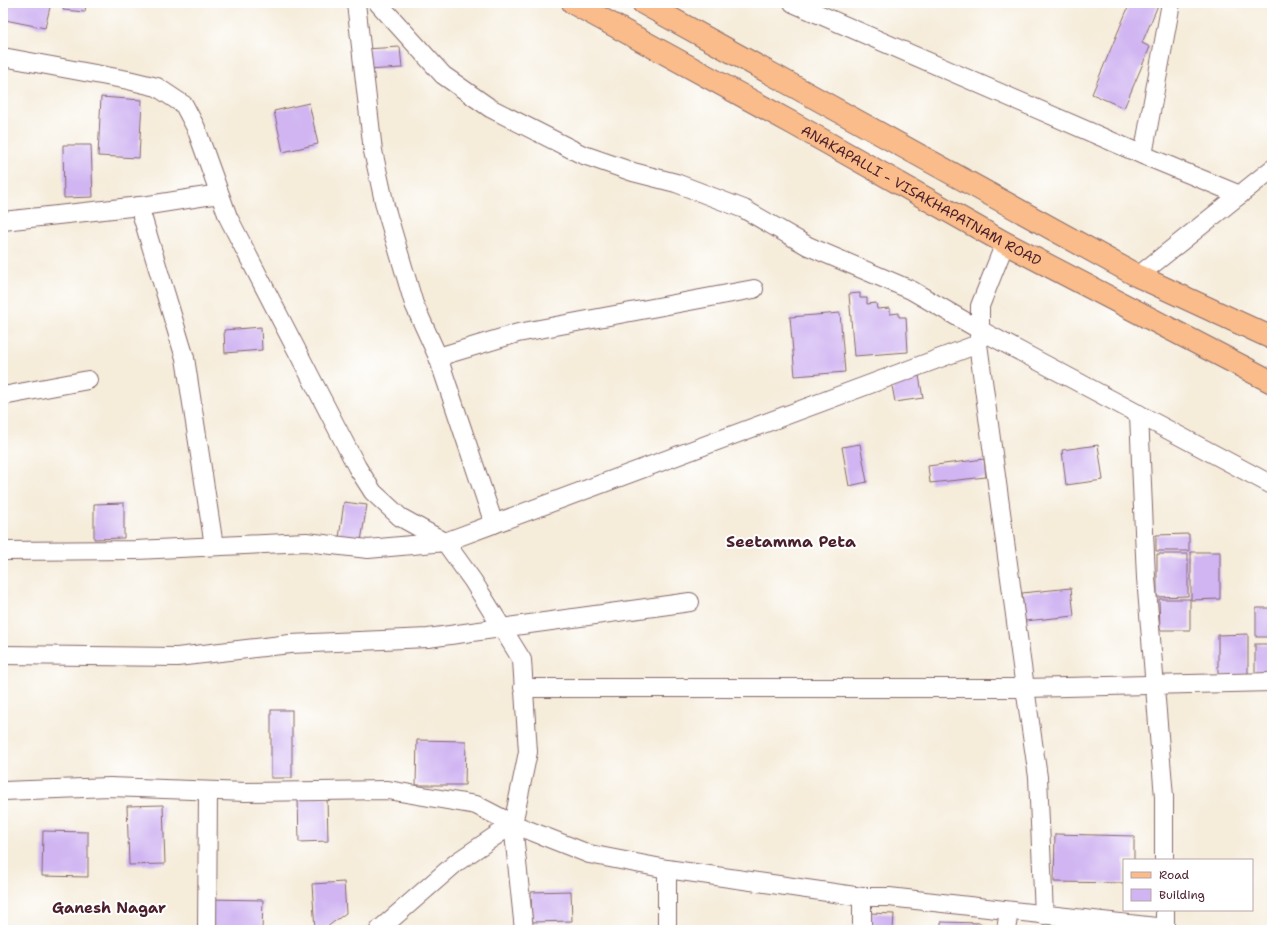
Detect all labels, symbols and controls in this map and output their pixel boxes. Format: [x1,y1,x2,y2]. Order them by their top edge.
street label: ANAKAPALLI - VISAKHAPATNAM ROAD [798,121,1045,270]
district label: Seetamma Peta [726,531,856,552]
legend [1123,859,1253,911]
text: Road [1159,867,1190,883]
text: Building [1159,887,1205,903]
district label: Ganesh Nagar [52,898,166,918]

